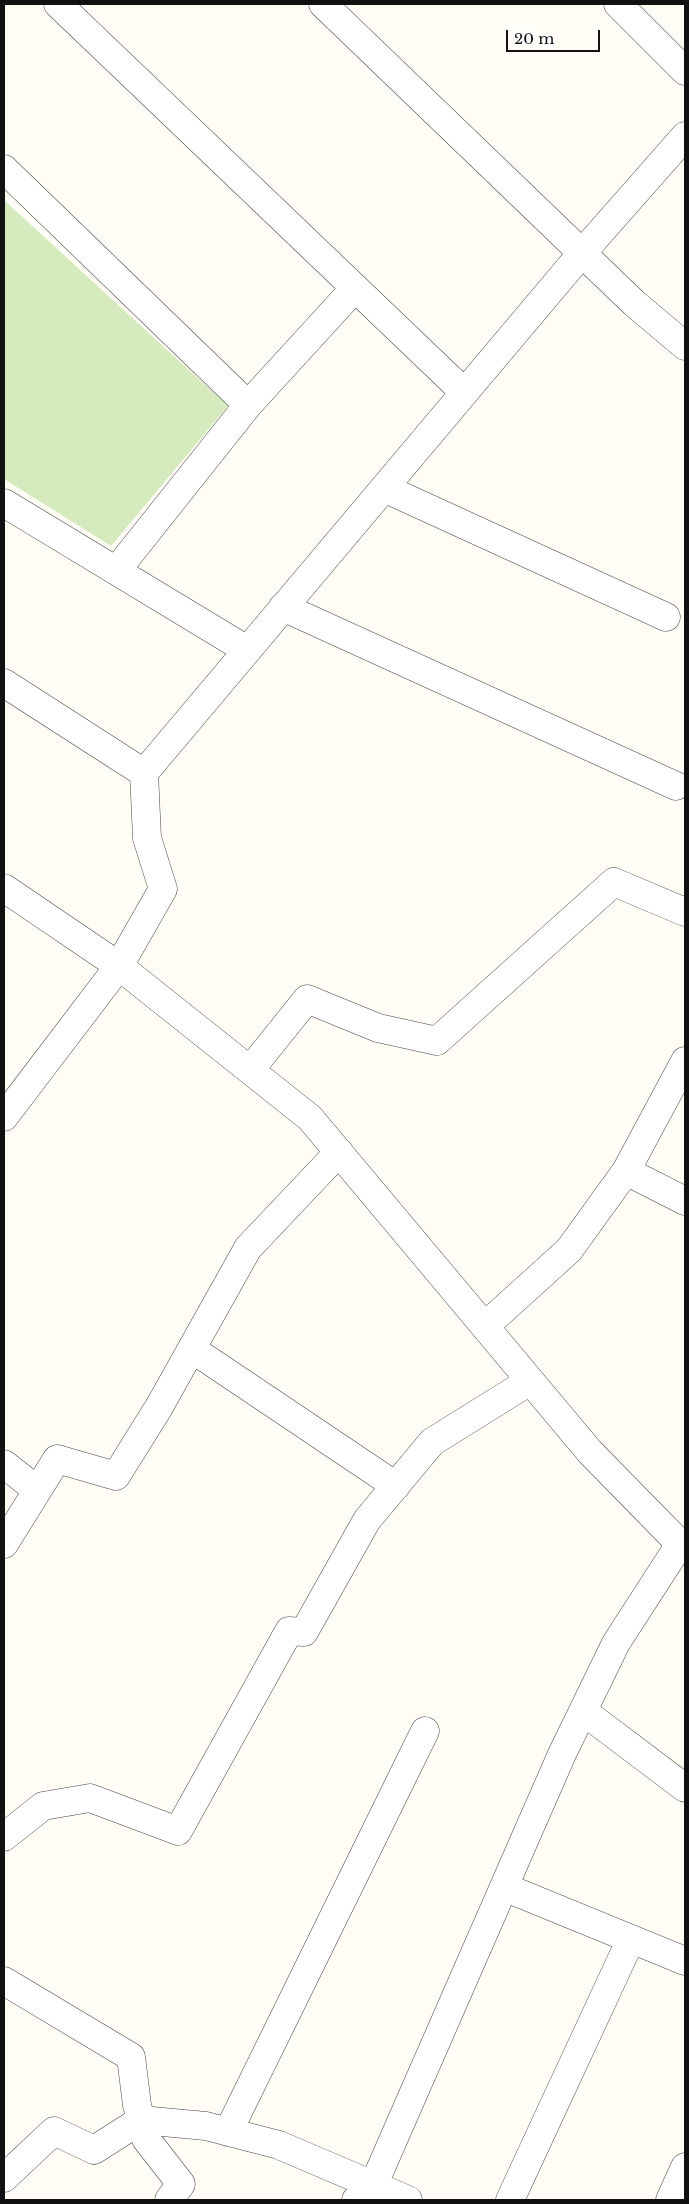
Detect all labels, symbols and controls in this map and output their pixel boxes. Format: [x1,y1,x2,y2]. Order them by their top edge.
scale bar [509,20,603,52]
text: 20 m [514,29,554,48]

